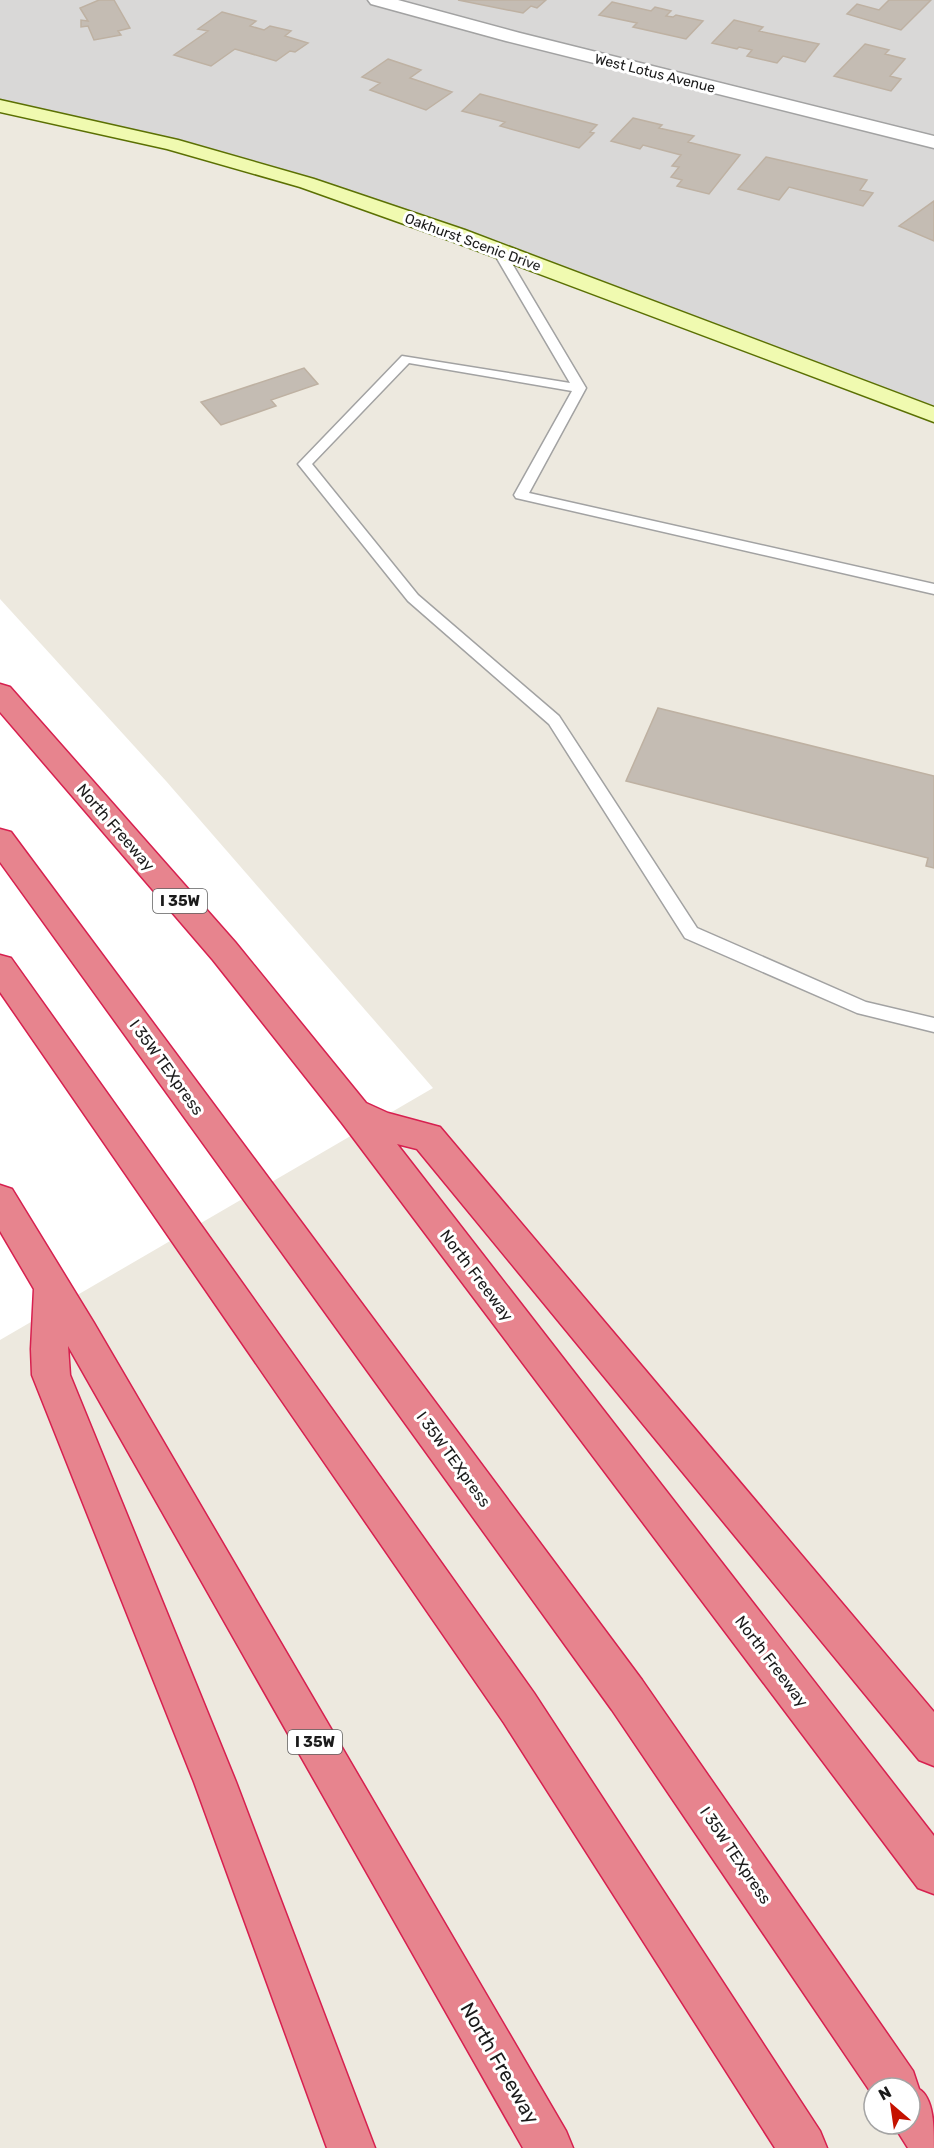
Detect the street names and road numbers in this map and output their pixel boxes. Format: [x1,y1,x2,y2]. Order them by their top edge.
street label: West Lotus Avenue [593,50,717,97]
street label: Oakhurst Scenic Drive [402,210,543,275]
street label: North Freeway [73,780,159,875]
road number: I 35W [153,889,207,913]
street label: I 35W TEXpress [126,1016,208,1119]
street label: North Freeway [436,1226,517,1325]
street label: I 35W TEXpress [413,1408,495,1511]
street label: North Freeway [731,1612,812,1711]
road number: I 35W [288,1730,342,1754]
street label: I 35W TEXpress [696,1803,775,1908]
street label: North Freeway [456,1998,544,2128]

